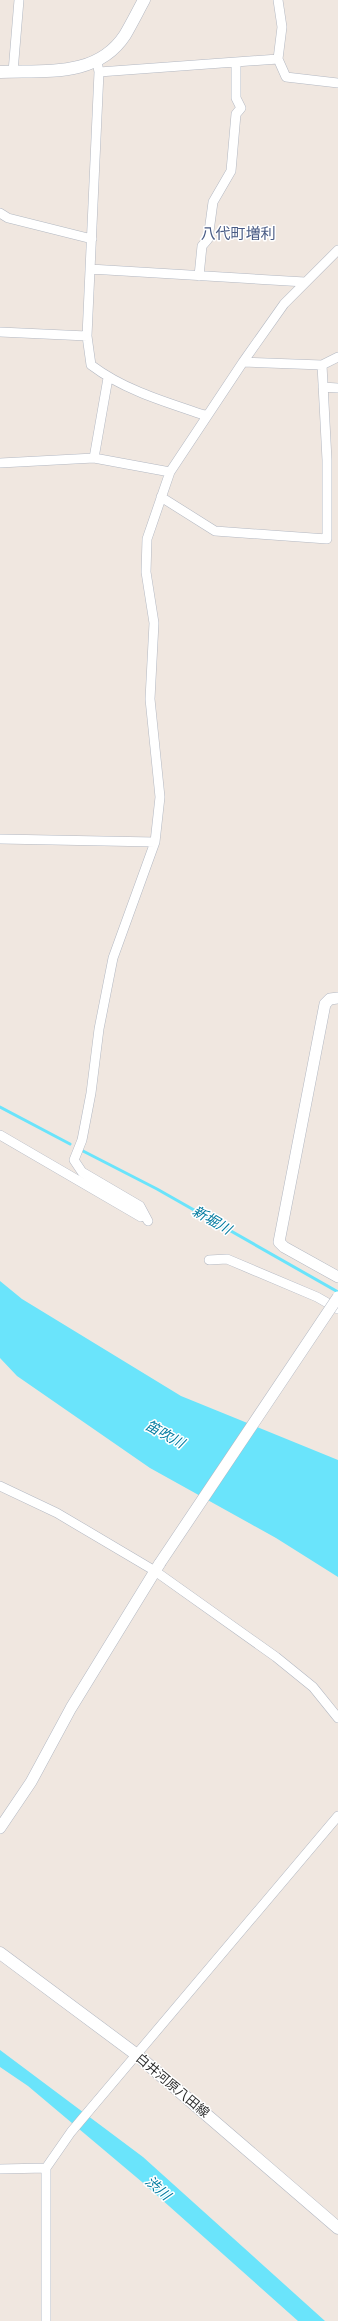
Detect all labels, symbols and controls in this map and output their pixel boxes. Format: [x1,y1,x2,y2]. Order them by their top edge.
district label: 八代町増利 [200,225,276,243]
water label: 新堀川 [190,1203,236,1238]
water label: 笛吹川 [143,1417,189,1452]
street label: 白井河原八田線 [133,2050,212,2120]
water label: 渋川 [142,2173,175,2205]

